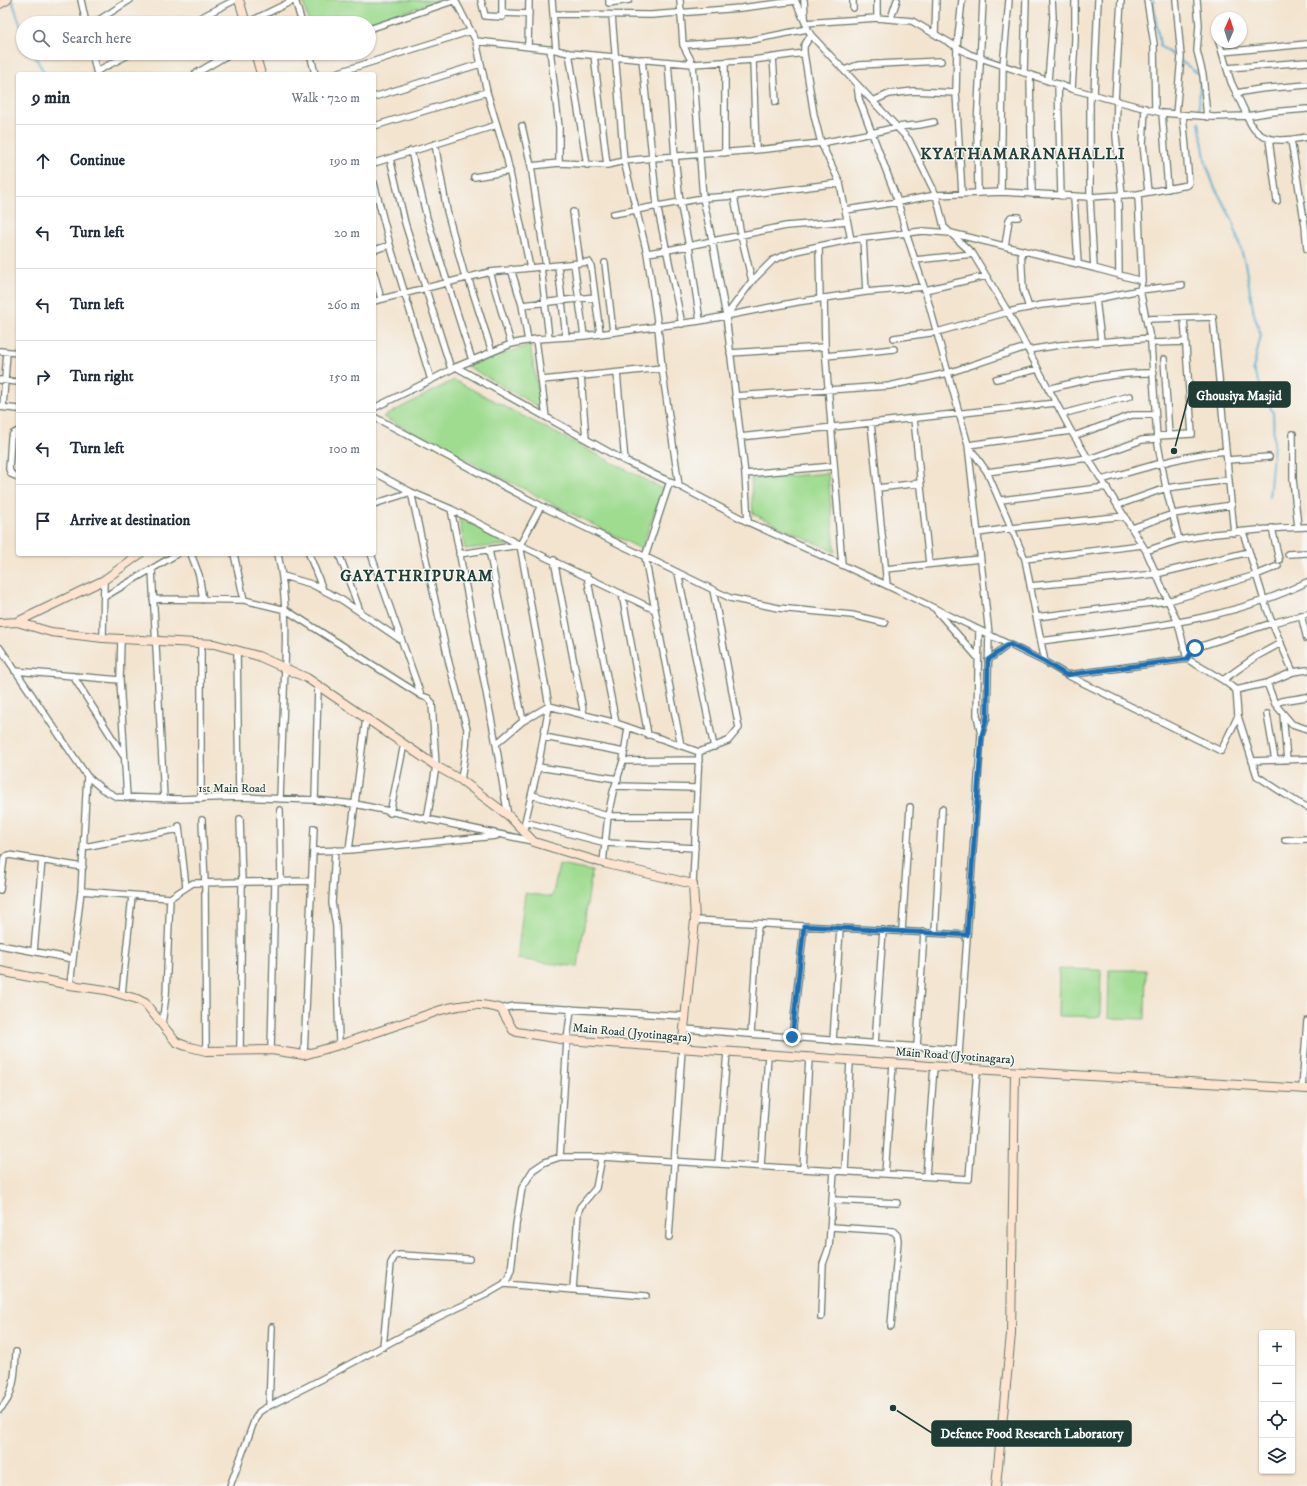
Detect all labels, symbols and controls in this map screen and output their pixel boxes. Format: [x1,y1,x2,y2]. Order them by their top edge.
north arrow [1211,12,1247,48]
search box [16,16,376,60]
icon: search [30,27,52,49]
text: Search here [62,29,131,48]
text: 9 min [32,87,70,109]
text: Walk · 720 m [292,90,360,106]
district label: KYATHAMARANAHALLI [920,144,1126,164]
icon: ahead [32,150,54,172]
text: Continue [70,151,125,170]
text: 190 m [329,153,360,169]
icon: left [32,222,54,244]
text: Turn left [70,223,124,242]
text: 20 m [334,225,360,241]
icon: left [32,294,54,316]
text: Turn left [70,295,124,314]
text: 260 m [327,297,360,313]
icon: right [32,366,54,388]
text: Turn right [70,367,133,386]
text: 150 m [329,369,360,385]
callout: Ghousiya Masjid [1189,382,1290,407]
text: Ghousiya Masjid [1196,388,1282,405]
icon: left [32,438,54,460]
text: Turn left [70,439,124,458]
text: 100 m [329,441,360,457]
icon: arrive [32,510,54,532]
text: Arrive at destination [70,511,190,530]
district label: GAYATHRIPURAM [340,566,494,586]
route start [1186,639,1204,657]
street label: 1st Main Road [198,781,266,796]
street label: Main Road (Jyotinagara) [572,1020,692,1046]
route end [783,1028,801,1046]
street label: Main Road (Jyotinagara) [895,1044,1015,1068]
map controls [1259,1330,1295,1474]
button: + [1259,1330,1295,1366]
button: − [1259,1366,1295,1402]
button: locate [1259,1402,1295,1438]
callout: Defence Food Research Laboratory [932,1421,1131,1446]
text: Defence Food Research Laboratory [941,1426,1124,1443]
button: layers [1259,1438,1295,1474]

